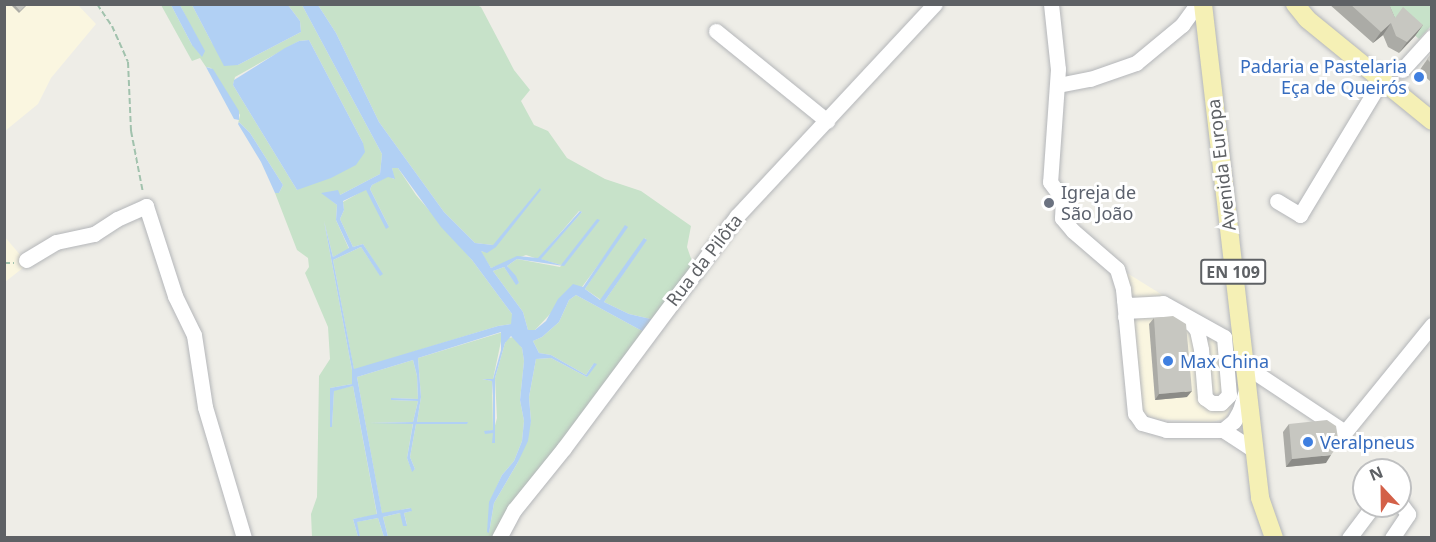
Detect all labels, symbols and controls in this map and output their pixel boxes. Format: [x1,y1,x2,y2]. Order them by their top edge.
place label: Padaria e Pastelaria Eça de Queirós [1240,56,1407,98]
marker: Padaria e Pastelaria Eça de Queirós [1412,70,1426,84]
street label: Avenida Europa [1202,98,1240,232]
place label: Igreja de São João [1061,182,1136,224]
marker: Igreja de São João [1042,196,1056,210]
street label: Rua da Pilôta [661,210,747,310]
road number: EN 109 [1200,259,1266,285]
place label: Max China [1180,350,1269,372]
marker: Max China [1161,354,1175,368]
place label: Veralpneus [1320,431,1414,453]
marker: Veralpneus [1301,435,1315,449]
north arrow [1352,458,1412,518]
text: N [1366,461,1386,486]

